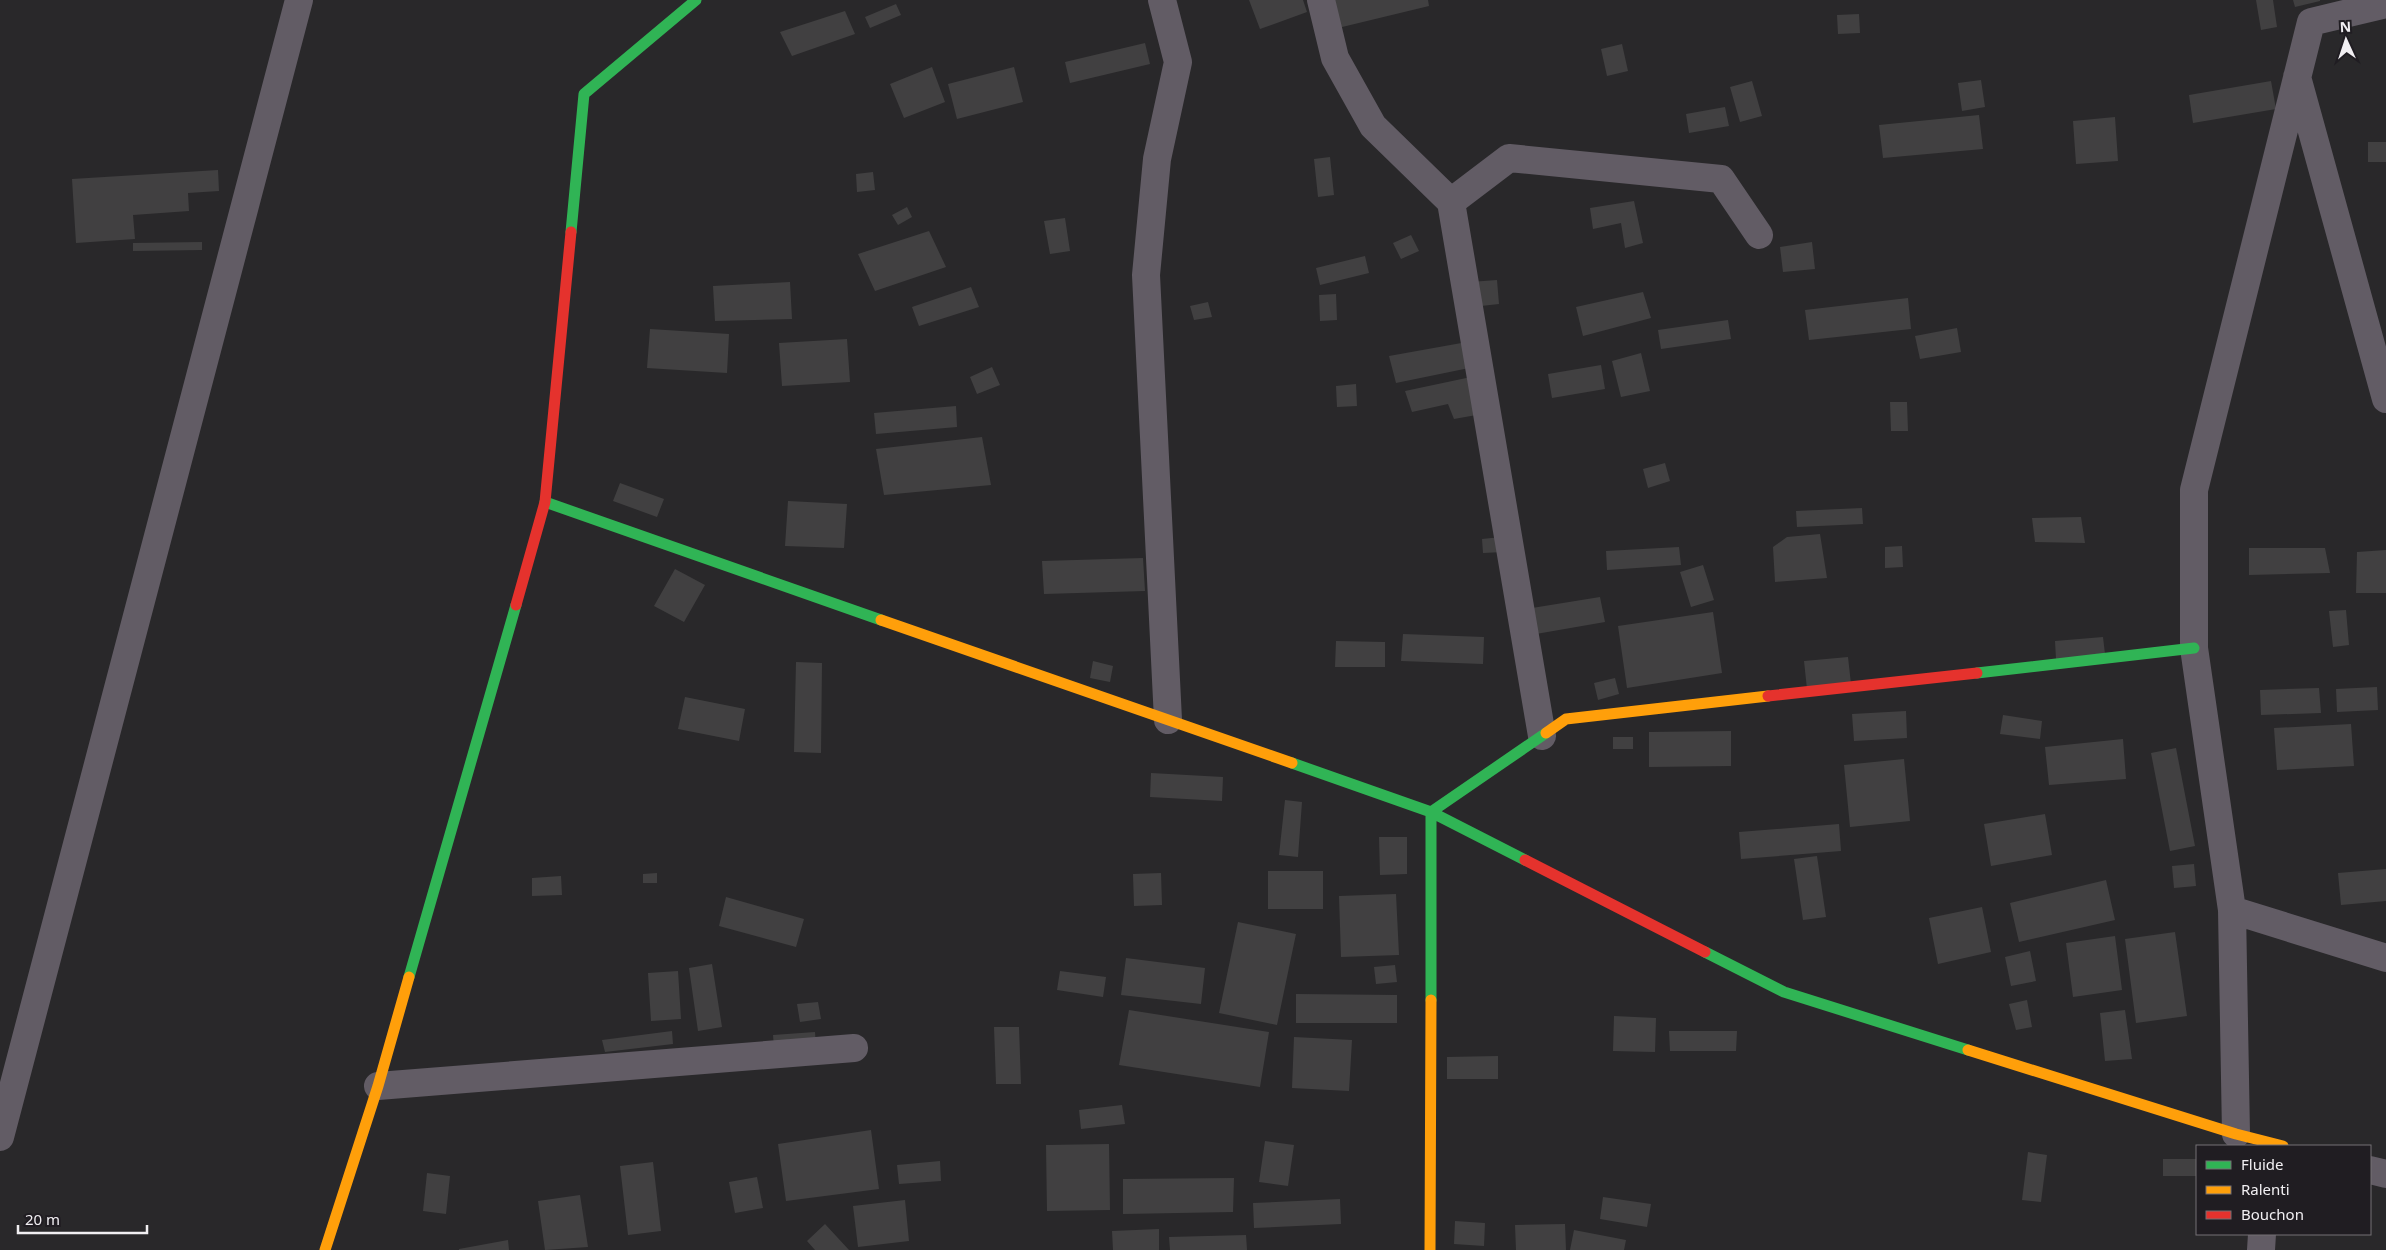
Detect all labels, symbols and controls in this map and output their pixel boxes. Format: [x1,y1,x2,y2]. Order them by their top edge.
north arrow [2321,15,2371,65]
text: N [2339,17,2351,36]
legend [2196,1145,2371,1235]
text: Fluide [2241,1154,2283,1174]
text: Ralenti [2241,1179,2290,1199]
scale bar [18,1202,146,1234]
text: Bouchon [2241,1204,2304,1224]
text: 20 m [25,1209,60,1229]

